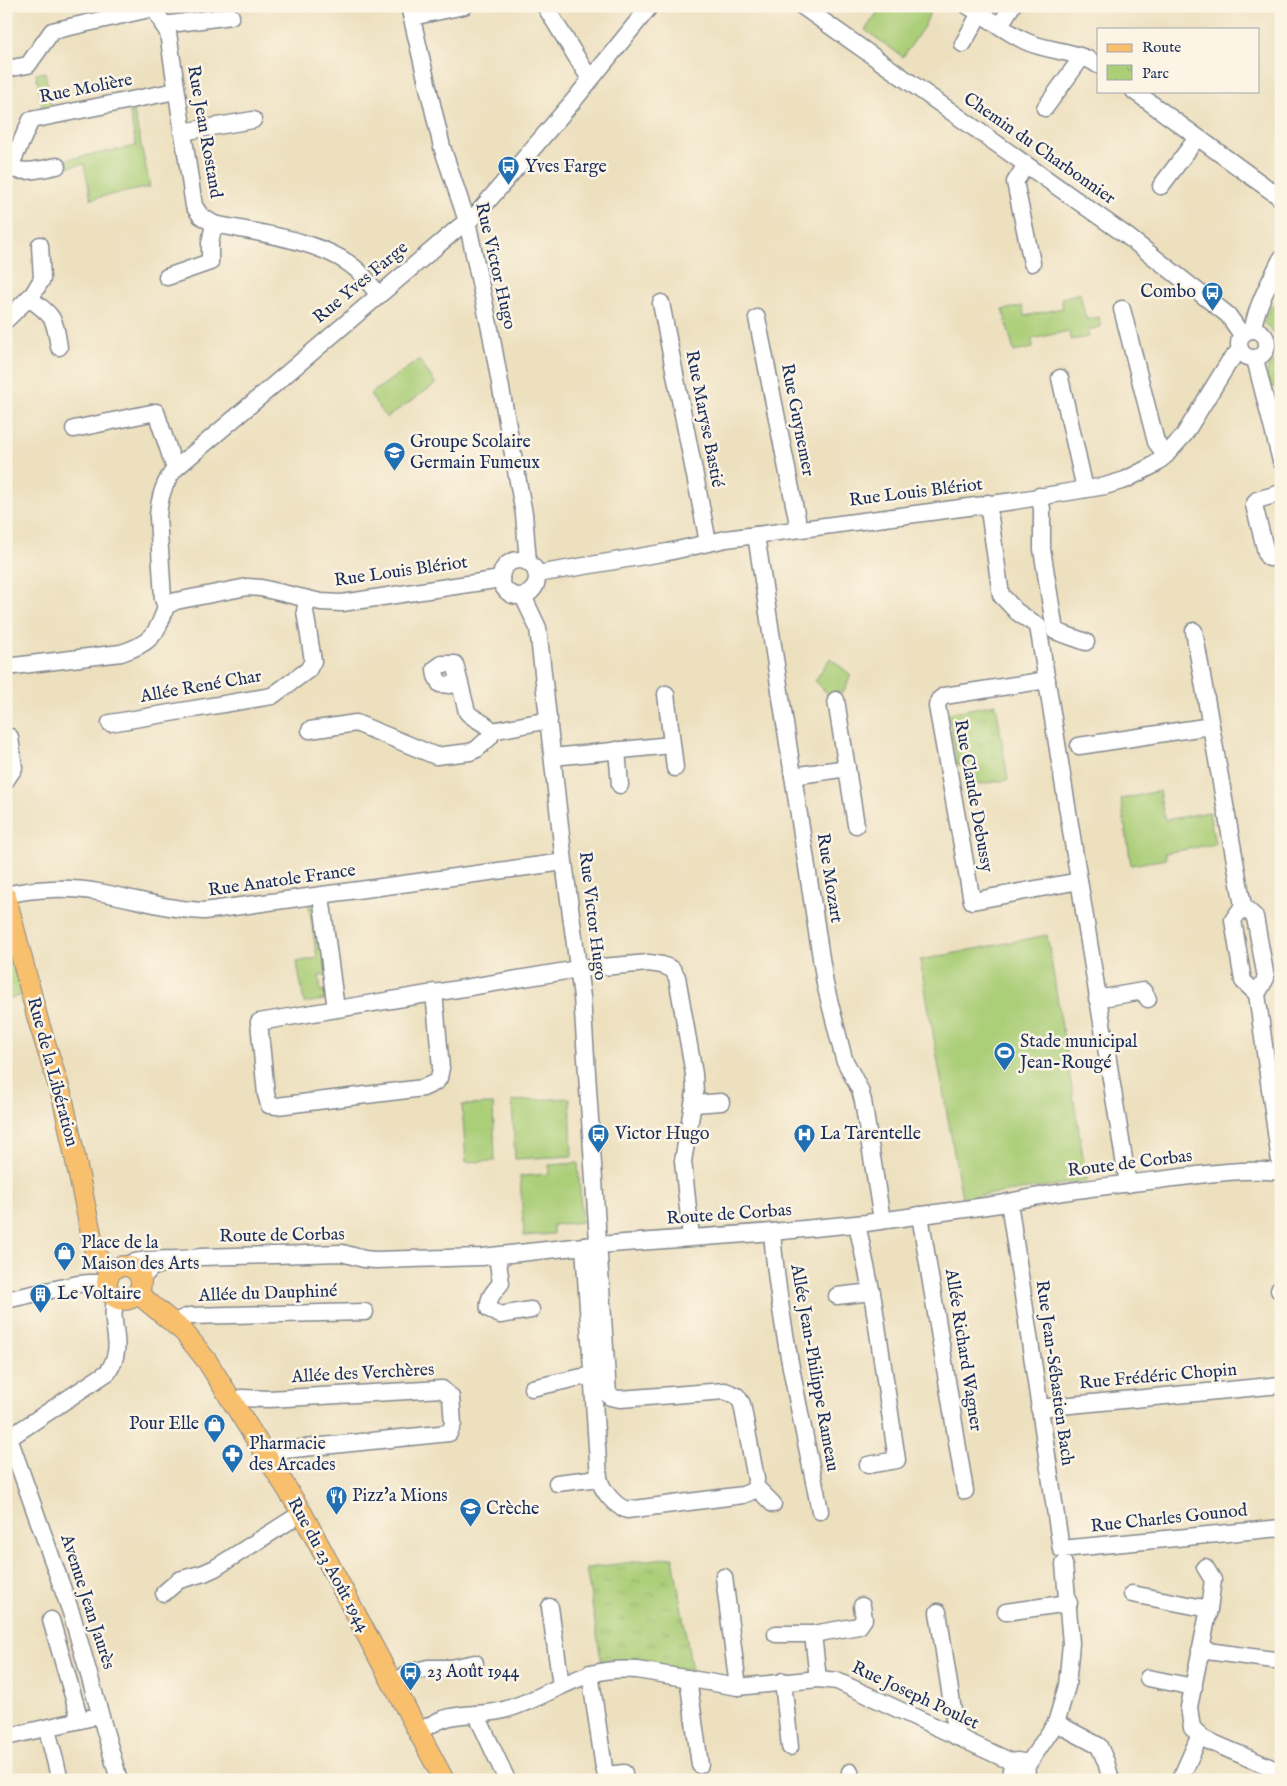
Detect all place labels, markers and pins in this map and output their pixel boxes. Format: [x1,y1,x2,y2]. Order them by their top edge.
bus stop icon: Yves Farge [497,155,521,186]
place label: Yves Farge [525,156,607,179]
bus stop icon: Combo [1200,280,1224,311]
place label: Combo [1140,281,1196,304]
place label: Groupe Scolaire Germain Fumeux [410,431,540,475]
school or university icon: Groupe Scolaire Germain Fumeux [382,440,406,471]
place label: Stade municipal Jean-Rougé [1018,1031,1137,1075]
sports icon: Stade municipal Jean-Rougé [992,1040,1016,1071]
bus stop icon: Victor Hugo [587,1122,611,1153]
hospital icon: La Tarentelle [792,1122,816,1153]
place label: Victor Hugo [614,1123,710,1146]
place label: La Tarentelle [820,1123,921,1146]
place label: Place de la Maison des Arts [81,1232,199,1276]
shop icon: Place de la Maison des Arts [53,1241,77,1272]
building icon: Le Voltaire [29,1282,53,1313]
place label: Le Voltaire [57,1283,141,1306]
shop icon: Pour Elle [203,1412,227,1443]
place label: Pour Elle [129,1413,199,1436]
place label: Pharmacie des Arcades [249,1433,336,1477]
pharmacy icon: Pharmacie des Arcades [221,1442,245,1473]
restaurant icon: Pizz'a Mions [324,1484,348,1515]
place label: Pizz'a Mions [352,1485,448,1508]
school or university icon: Crèche [458,1497,482,1528]
place label: Crèche [486,1498,539,1521]
bus stop icon: 23 Août 1944 [399,1660,423,1691]
place label: 23 Août 1944 [427,1661,520,1684]

